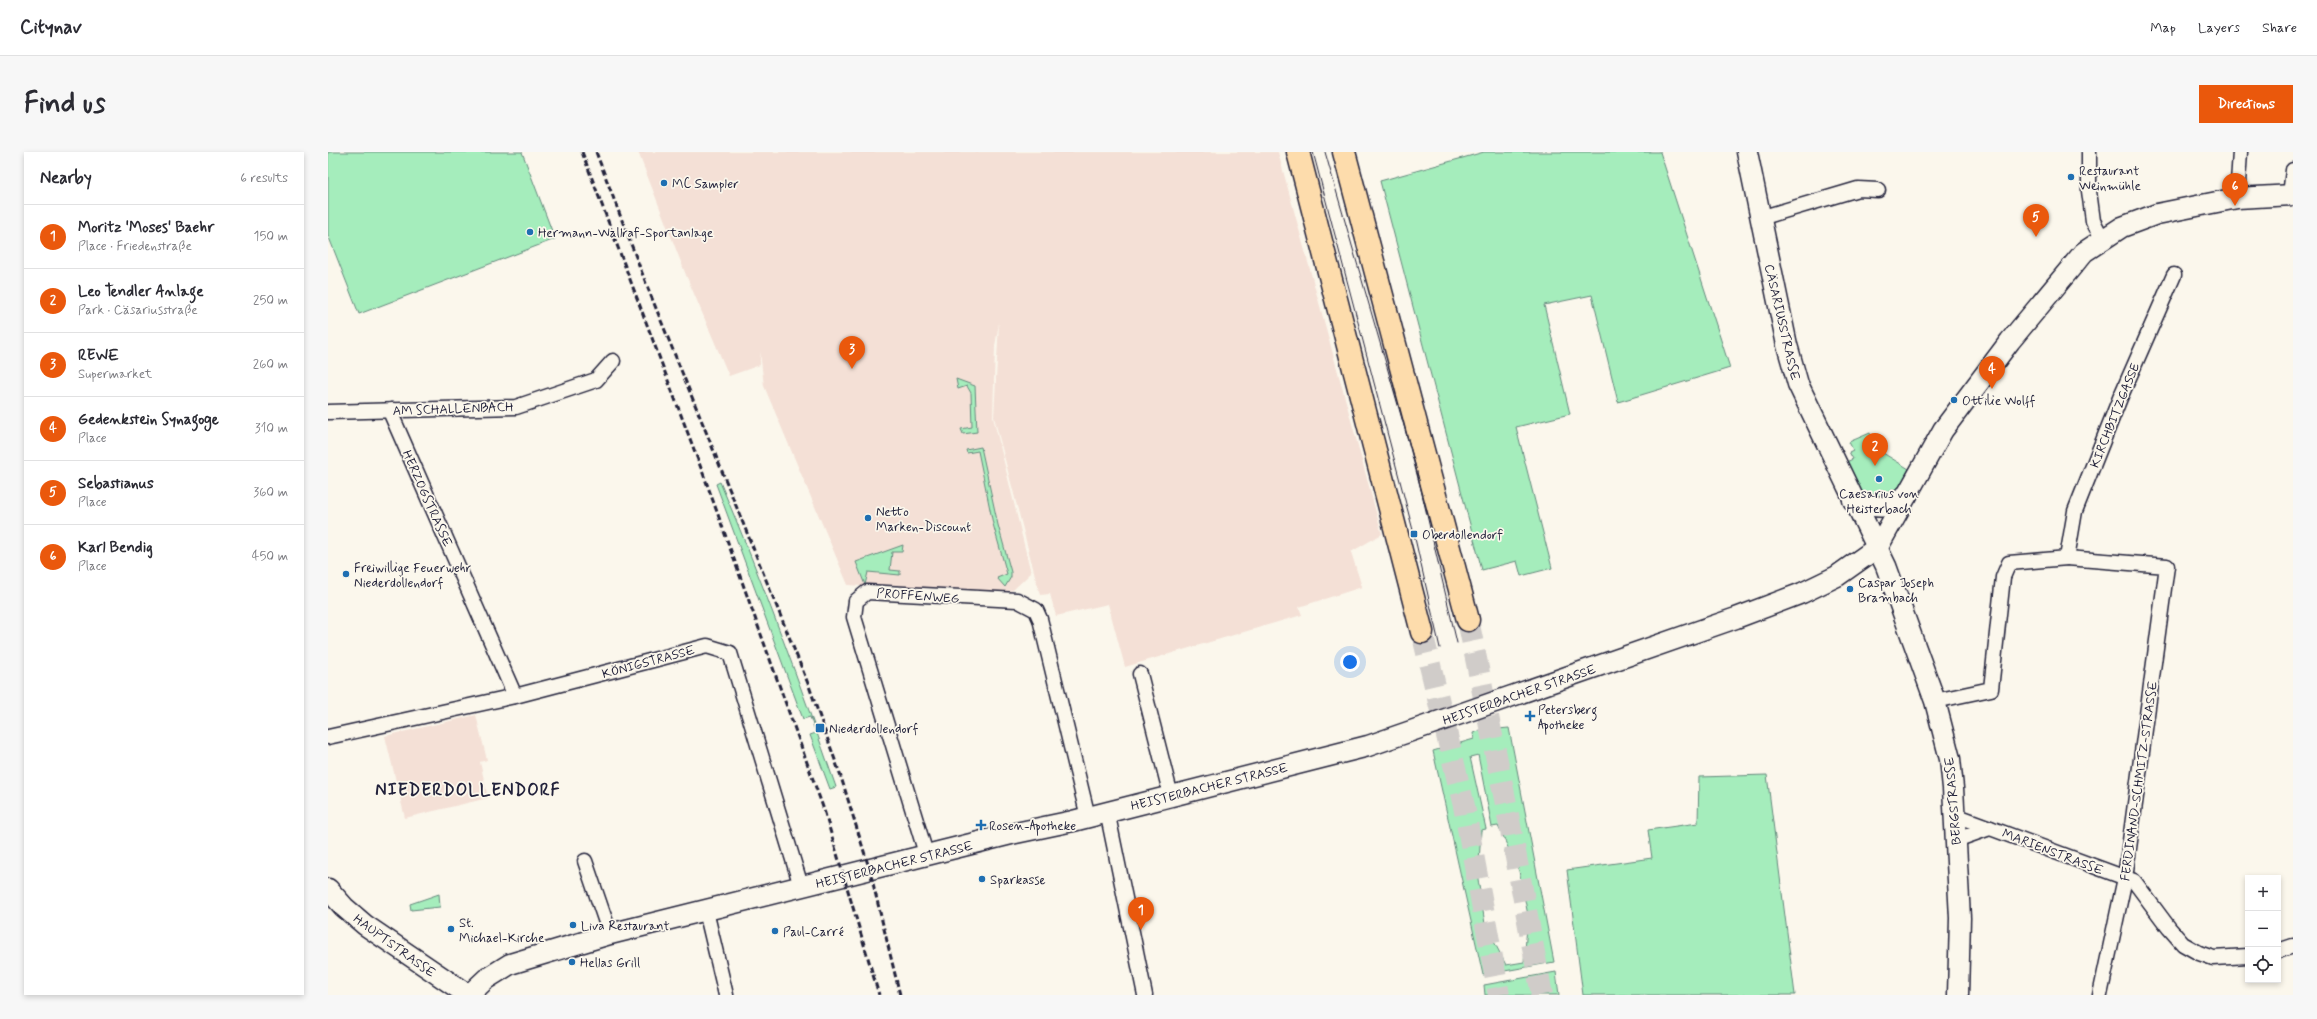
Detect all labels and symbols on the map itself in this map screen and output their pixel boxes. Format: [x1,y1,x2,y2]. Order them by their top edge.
place label: Restaurant Weinmühle [2079,163,2141,195]
marker: Restaurant Weinmühle [2066,172,2076,182]
pin: 6 [2222,173,2248,206]
place label: MC Sampler [672,176,739,193]
marker: MC Sampler [659,178,669,188]
pin: 5 [2023,204,2049,237]
place label: Hermann-Wallraf-Sportanlage [538,225,713,242]
marker: Hermann-Wallraf-Sportanlage [525,227,535,237]
street label: CÄSARIUSSTRASSE [1760,262,1803,382]
pin: 3 [839,336,865,369]
pin: 4 [1979,356,2005,389]
street label: KIRCHBITZGASSE [2087,360,2144,471]
place label: Ottilie Wolff [1962,393,2036,410]
marker: Ottilie Wolff [1949,395,1959,405]
street label: AM SCHALLENBACH [392,399,514,420]
pin: 2 [1862,433,1888,466]
street label: HERZOGSTRASSE [398,447,456,550]
marker: Caesarius von Heisterbach [1874,474,1884,484]
place label: Caesarius von Heisterbach [1839,486,1919,518]
place label: Netto Marken-Discount [876,504,971,536]
marker: Netto Marken-Discount [863,513,873,523]
place label: Oberdollendorf [1422,527,1503,544]
marker: Oberdollendorf [1409,529,1419,539]
place label: Freiwillige Feuerwehr Niederdollendorf [354,560,472,592]
marker: Freiwillige Feuerwehr Niederdollendorf [341,569,351,579]
place label: Caspar Joseph Brambach [1858,575,1934,607]
marker: Caspar Joseph Brambach [1845,584,1855,594]
street label: PROFFENWEG [876,585,960,608]
street label: KÖNIGSTRASSE [600,642,697,683]
your location [1340,652,1360,672]
street label: HEISTERBACHER STRASSE [1441,661,1598,730]
street label: FERDINAND-SCHMITZ-STRASSE [2117,680,2162,882]
place label: Petersberg Apotheke [1538,702,1597,735]
marker: Petersberg Apotheke [1525,711,1535,721]
place label: Niederdollendorf [829,721,919,738]
marker: Niederdollendorf [814,722,826,734]
street label: BERGSTRASSE [1941,756,1966,846]
street label: HEISTERBACHER STRASSE [1129,760,1290,815]
district label: NIEDERDOLLENDORF [375,779,561,801]
place label: Rosen-Apotheke [989,818,1076,836]
marker: Rosen-Apotheke [976,820,986,830]
street label: MARIENSTRASSE [2000,825,2105,879]
street label: HEISTERBACHER STRASSE [814,838,975,893]
place label: Sparkasse [990,872,1046,889]
marker: Sparkasse [977,874,987,884]
pin: 1 [1128,897,1154,930]
street label: HAUPTSTRASSE [350,911,439,982]
place label: St. Michael-Kirche [459,915,544,947]
place label: Liva Restaurant [581,918,670,935]
marker: Liva Restaurant [568,920,578,930]
marker: St. Michael-Kirche [446,924,456,934]
place label: Paul-Carré [783,924,844,941]
marker: Paul-Carré [770,926,780,936]
place label: Hellas Grill [580,955,640,972]
marker: Hellas Grill [567,957,577,967]

